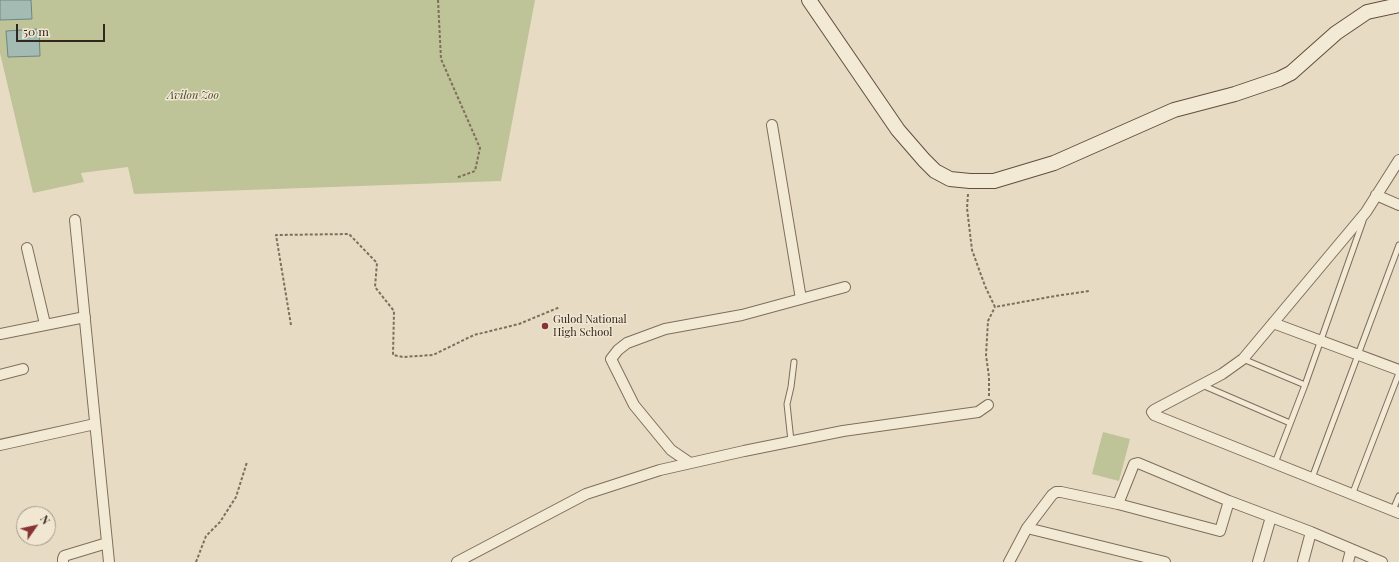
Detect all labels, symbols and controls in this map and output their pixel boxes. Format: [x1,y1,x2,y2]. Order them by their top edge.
scale bar [18,16,107,42]
text: 50 m [23,23,49,39]
park label: Avilon Zoo [167,89,219,103]
place label: Gulod National High School [553,313,627,339]
marker: Gulod National High School [540,321,550,331]
north arrow [16,506,56,546]
text: N [37,512,54,527]

